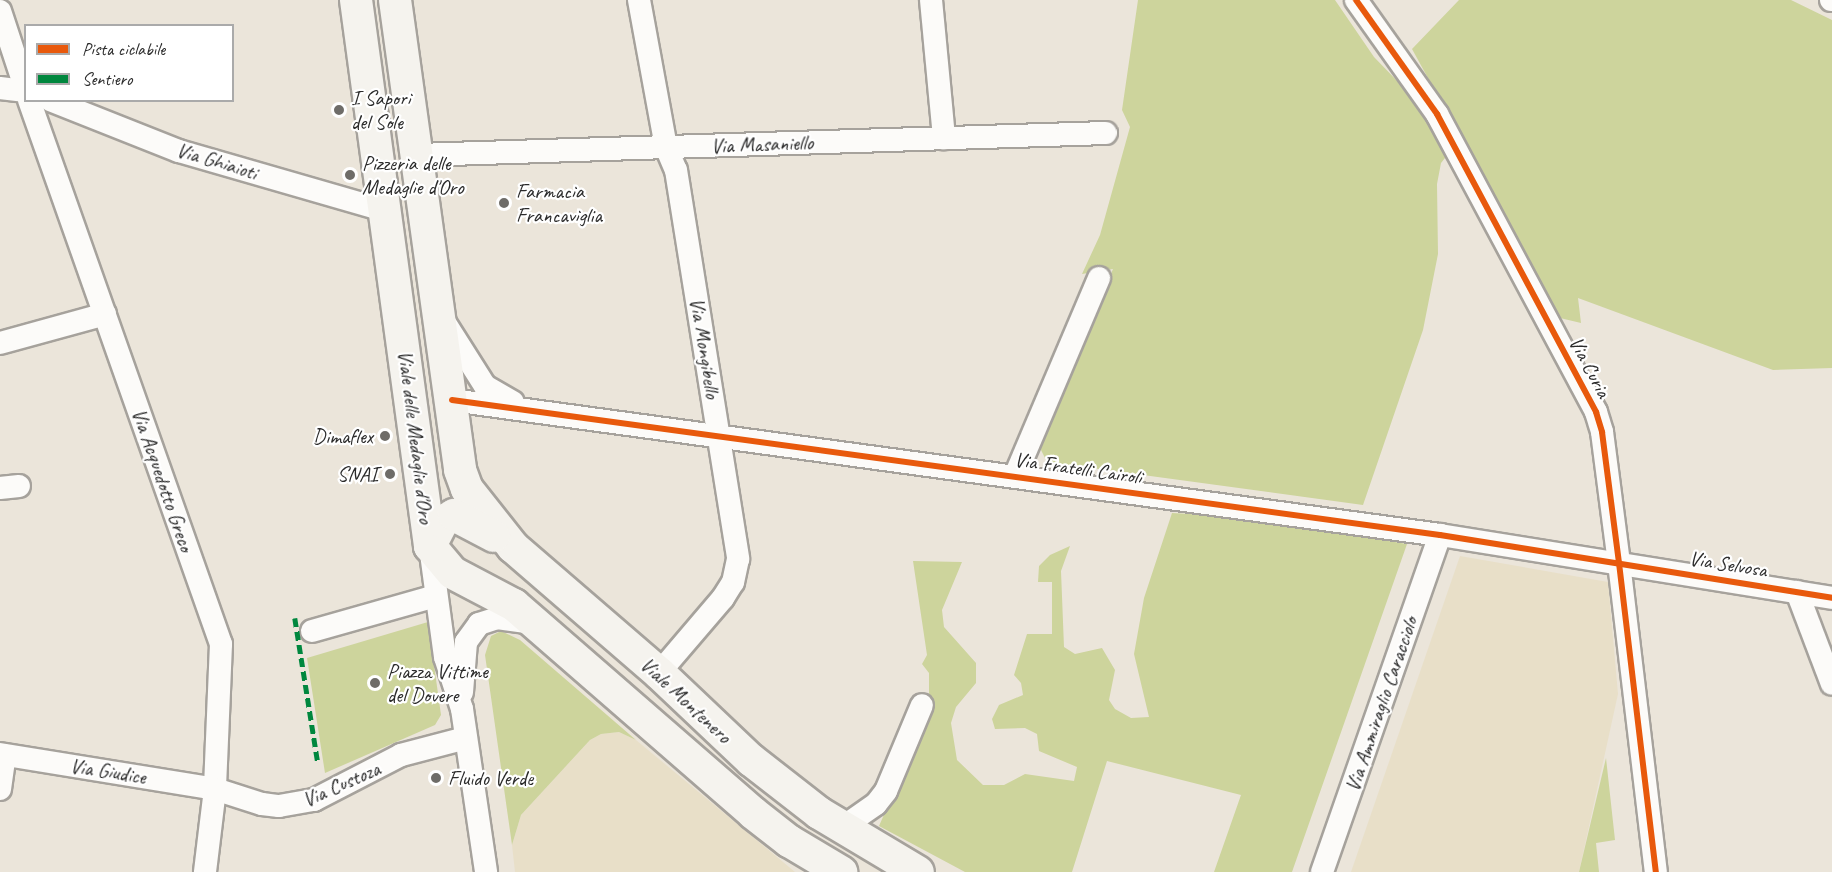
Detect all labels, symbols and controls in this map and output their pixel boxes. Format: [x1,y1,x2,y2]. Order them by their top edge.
legend [24,24,234,102]
text: Pista ciclabile [82,38,165,60]
text: Sentiero [82,68,132,90]
place label: I Sapori del Sole [351,85,410,135]
marker: I Sapori del Sole [332,103,346,117]
street label: Via Masaniello [710,130,814,158]
street label: Via Ghiaioti [174,137,260,185]
place label: Pizzeria delle Medaglie d'Oro [362,150,464,200]
marker: Pizzeria delle Medaglie d'Oro [343,168,357,182]
place label: Farmacia Francaviglia [516,178,602,228]
marker: Farmacia Francaviglia [497,196,511,210]
street label: Via Mongibello [685,296,725,400]
street label: Via Curia [1564,332,1616,402]
street label: Viale delle Medaglie d'Oro [393,349,439,525]
street label: Via Acquedotto Greco [127,405,199,555]
place label: Dimaflex [313,423,373,449]
marker: Dimaflex [378,429,392,443]
street label: Via Fratelli Cairoli [1012,447,1144,489]
place label: SNAI [337,461,378,487]
marker: SNAI [383,467,397,481]
street label: Via Selvosa [1687,545,1769,583]
street label: Via Ammiraglio Caracciolo [1339,613,1423,795]
street label: Viale Montenero [635,652,737,748]
place label: Piazza Vittime del Dovere [387,658,487,708]
marker: Piazza Vittime del Dovere [368,676,382,690]
street label: Via Giudice [68,753,148,789]
street label: Via Custoza [298,756,384,812]
place label: Fluido Verde [448,765,533,791]
marker: Fluido Verde [429,771,443,785]

